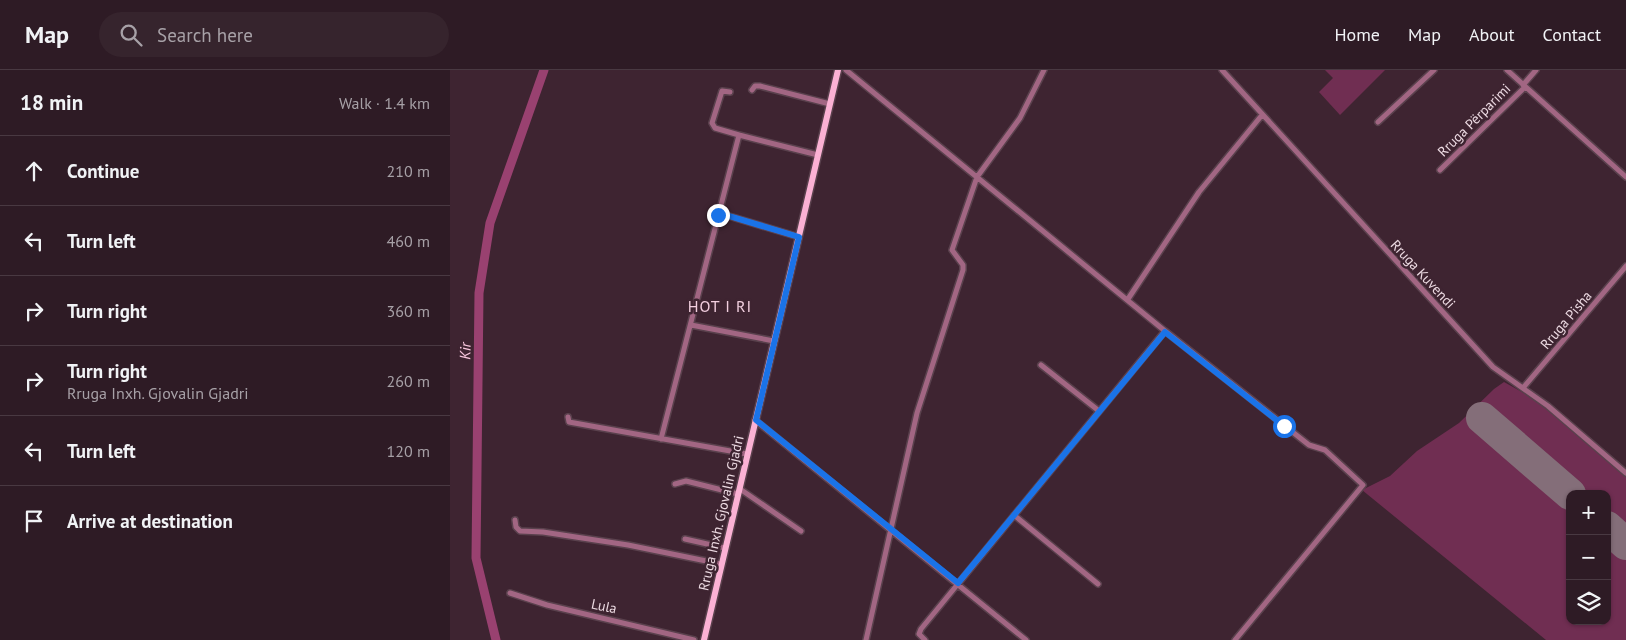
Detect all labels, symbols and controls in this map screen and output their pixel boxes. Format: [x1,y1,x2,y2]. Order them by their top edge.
search box [99,12,449,57]
text: Map [25,19,69,50]
icon: search [117,21,145,49]
text: Search here [157,23,253,47]
text: Home [1334,23,1380,46]
text: Map [1408,23,1441,46]
text: About [1469,23,1515,46]
text: Contact [1543,23,1601,46]
street label: Rruga Përparimi [1434,80,1514,160]
text: 18 min [20,89,83,116]
text: Walk · 1.4 km [339,93,430,113]
icon: ahead [20,157,48,185]
text: Continue [67,159,139,183]
text: 210 m [387,161,430,181]
route end [707,204,730,227]
icon: left [20,227,48,255]
text: Turn left [67,229,136,253]
text: 460 m [387,231,430,251]
street label: Rruga Kuvendi [1387,236,1459,312]
street label: Rruga Pisha [1536,287,1596,353]
district label: HOT I RI [688,296,752,316]
icon: right [20,297,48,325]
text: Turn right [67,299,147,323]
text: 360 m [387,301,430,321]
water label: Kir [455,341,475,360]
text: Turn right [67,359,147,383]
icon: right [20,367,48,395]
text: 260 m [387,371,430,391]
text: Rruga Inxh. Gjovalin Gjadri [67,383,249,403]
route start [1273,415,1296,438]
street label: Rruga Inxh. Gjovalin Gjadri [694,434,748,592]
icon: left [20,437,48,465]
text: Turn left [67,439,136,463]
text: 120 m [387,441,430,461]
map controls [1566,490,1611,625]
button: + [1566,490,1611,535]
icon: arrive [20,507,48,535]
text: Arrive at destination [67,509,233,533]
button: − [1566,535,1611,580]
button: layers [1566,580,1611,625]
street label: Lula [590,595,618,617]

